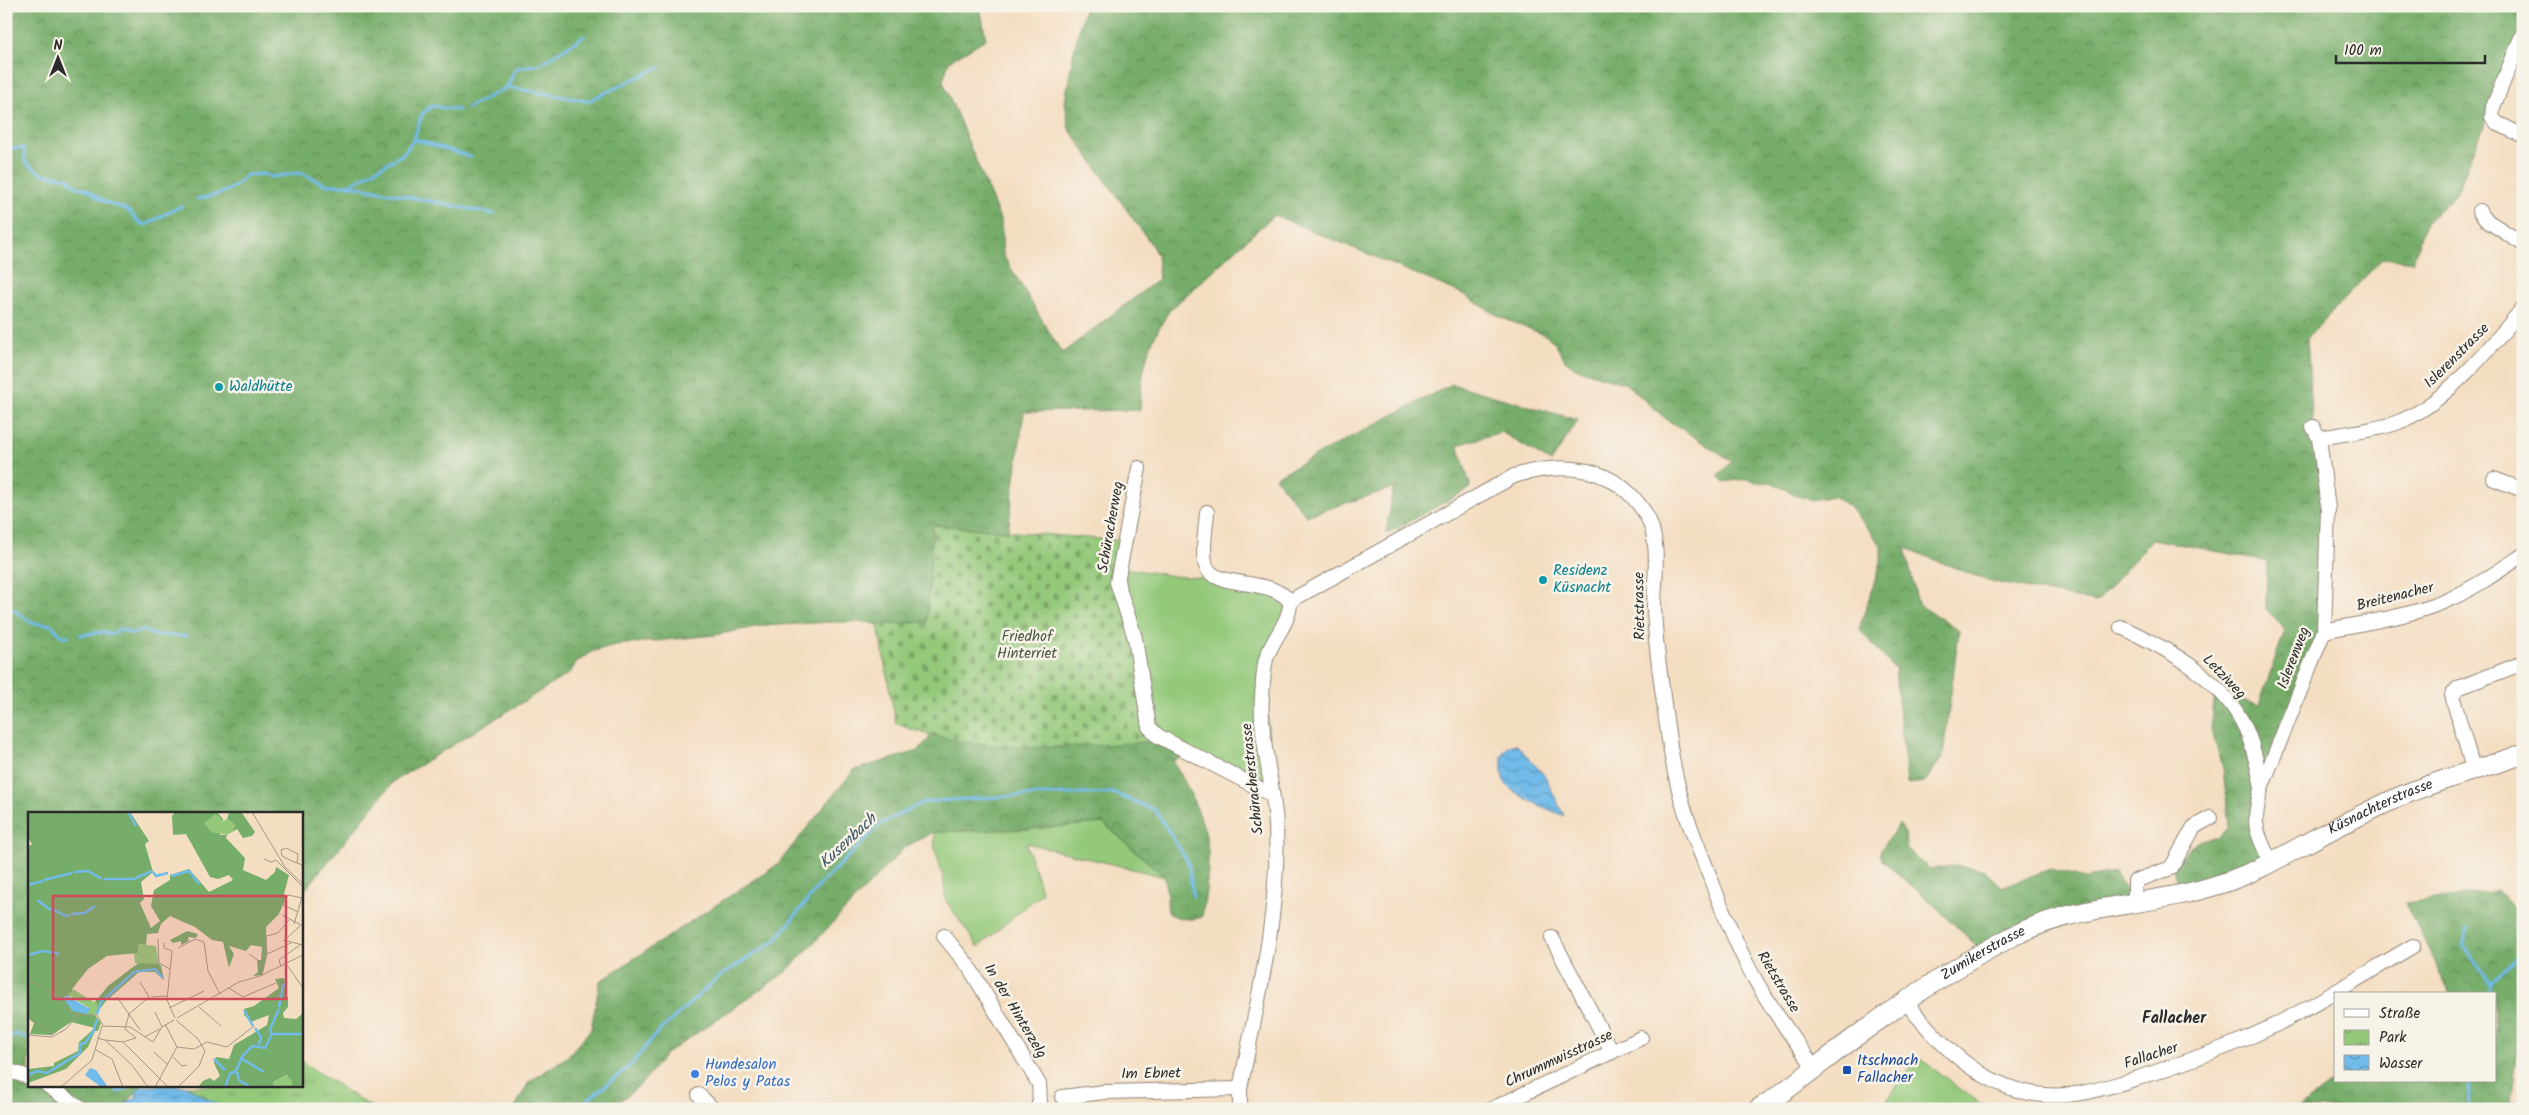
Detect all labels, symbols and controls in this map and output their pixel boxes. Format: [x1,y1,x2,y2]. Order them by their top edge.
north arrow [32,32,82,82]
scale bar [2336,32,2485,64]
text: N [54,35,63,57]
text: 100 m [2344,39,2382,63]
street label: Islerenstrasse [2418,317,2496,395]
place label: Waldhütte [229,375,293,399]
marker: Waldhütte [213,381,225,393]
street label: Schüracherweg [1091,479,1131,575]
place label: Residenz Küsnacht [1553,559,1611,600]
street label: Rietstrasse [1627,571,1653,641]
marker: Residenz Küsnacht [1537,574,1549,586]
street label: Breitenacher [2354,576,2437,618]
street label: Islerenweg [2271,623,2317,693]
park label: Friedhof Hinterriet [997,625,1057,666]
street label: Letziweg [2196,649,2252,705]
street label: Schüracherstrasse [1235,722,1271,836]
street label: Küsnachterstrasse [2324,772,2437,842]
water label: Kusenbach [813,807,884,874]
inset map [28,812,302,1088]
street label: Zumikerstrasse [1936,919,2030,987]
street label: Rietstrasse [1750,946,1806,1018]
street label: In der Hinterzelg [977,959,1053,1063]
legend [2334,992,2496,1082]
text: Straße [2379,1002,2421,1026]
district label: Fallacher [2142,1006,2207,1031]
street label: Chrummwisstrasse [1501,1023,1617,1095]
text: Park [2379,1026,2407,1050]
street label: Fallacher [2121,1036,2182,1076]
place label: Itschnach Fallacher [1857,1049,1918,1090]
text: Wasser [2379,1052,2423,1076]
place label: Hundesalon Pelos y Patas [705,1053,791,1094]
street label: Im Ebnet [1121,1061,1181,1087]
marker: Itschnach Fallacher [1841,1064,1853,1076]
marker: Hundesalon Pelos y Patas [689,1068,701,1080]

